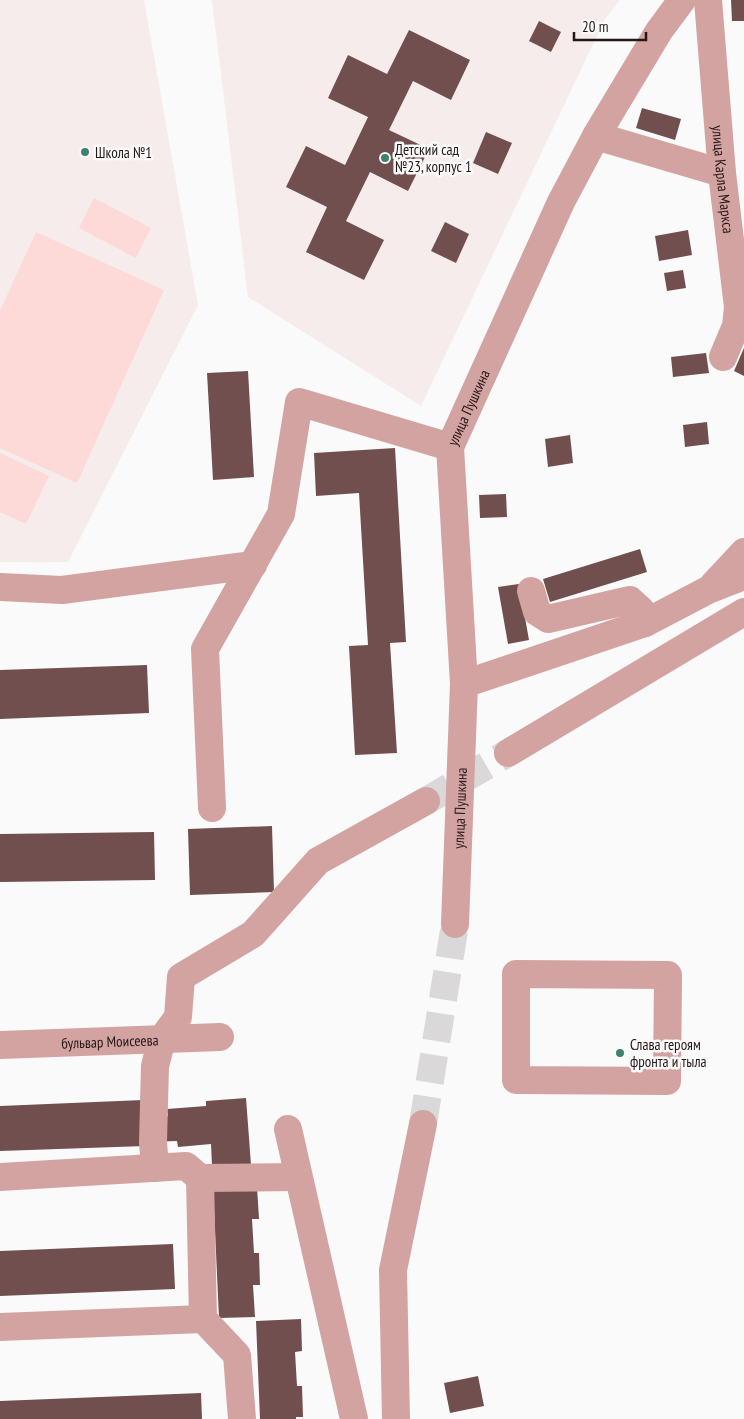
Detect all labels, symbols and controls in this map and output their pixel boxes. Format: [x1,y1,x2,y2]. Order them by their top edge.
scale bar [574,10,646,42]
text: 20 m [582,17,608,36]
street label: улица Карла Маркса [709,125,739,234]
place label: Детский сад №23, корпус 1 [395,140,472,176]
place label: Школа №1 [95,143,152,162]
marker: Школа №1 [79,146,91,158]
marker: Детский сад №23, корпус 1 [379,152,391,164]
street label: улица Пушкина [442,366,493,448]
street label: улица Пушкина [448,767,470,849]
street label: бульвар Моисеева [61,1030,159,1052]
place label: Слава героям фронта и тыла [630,1035,707,1071]
marker: Слава героям фронта и тыла [614,1047,626,1059]

